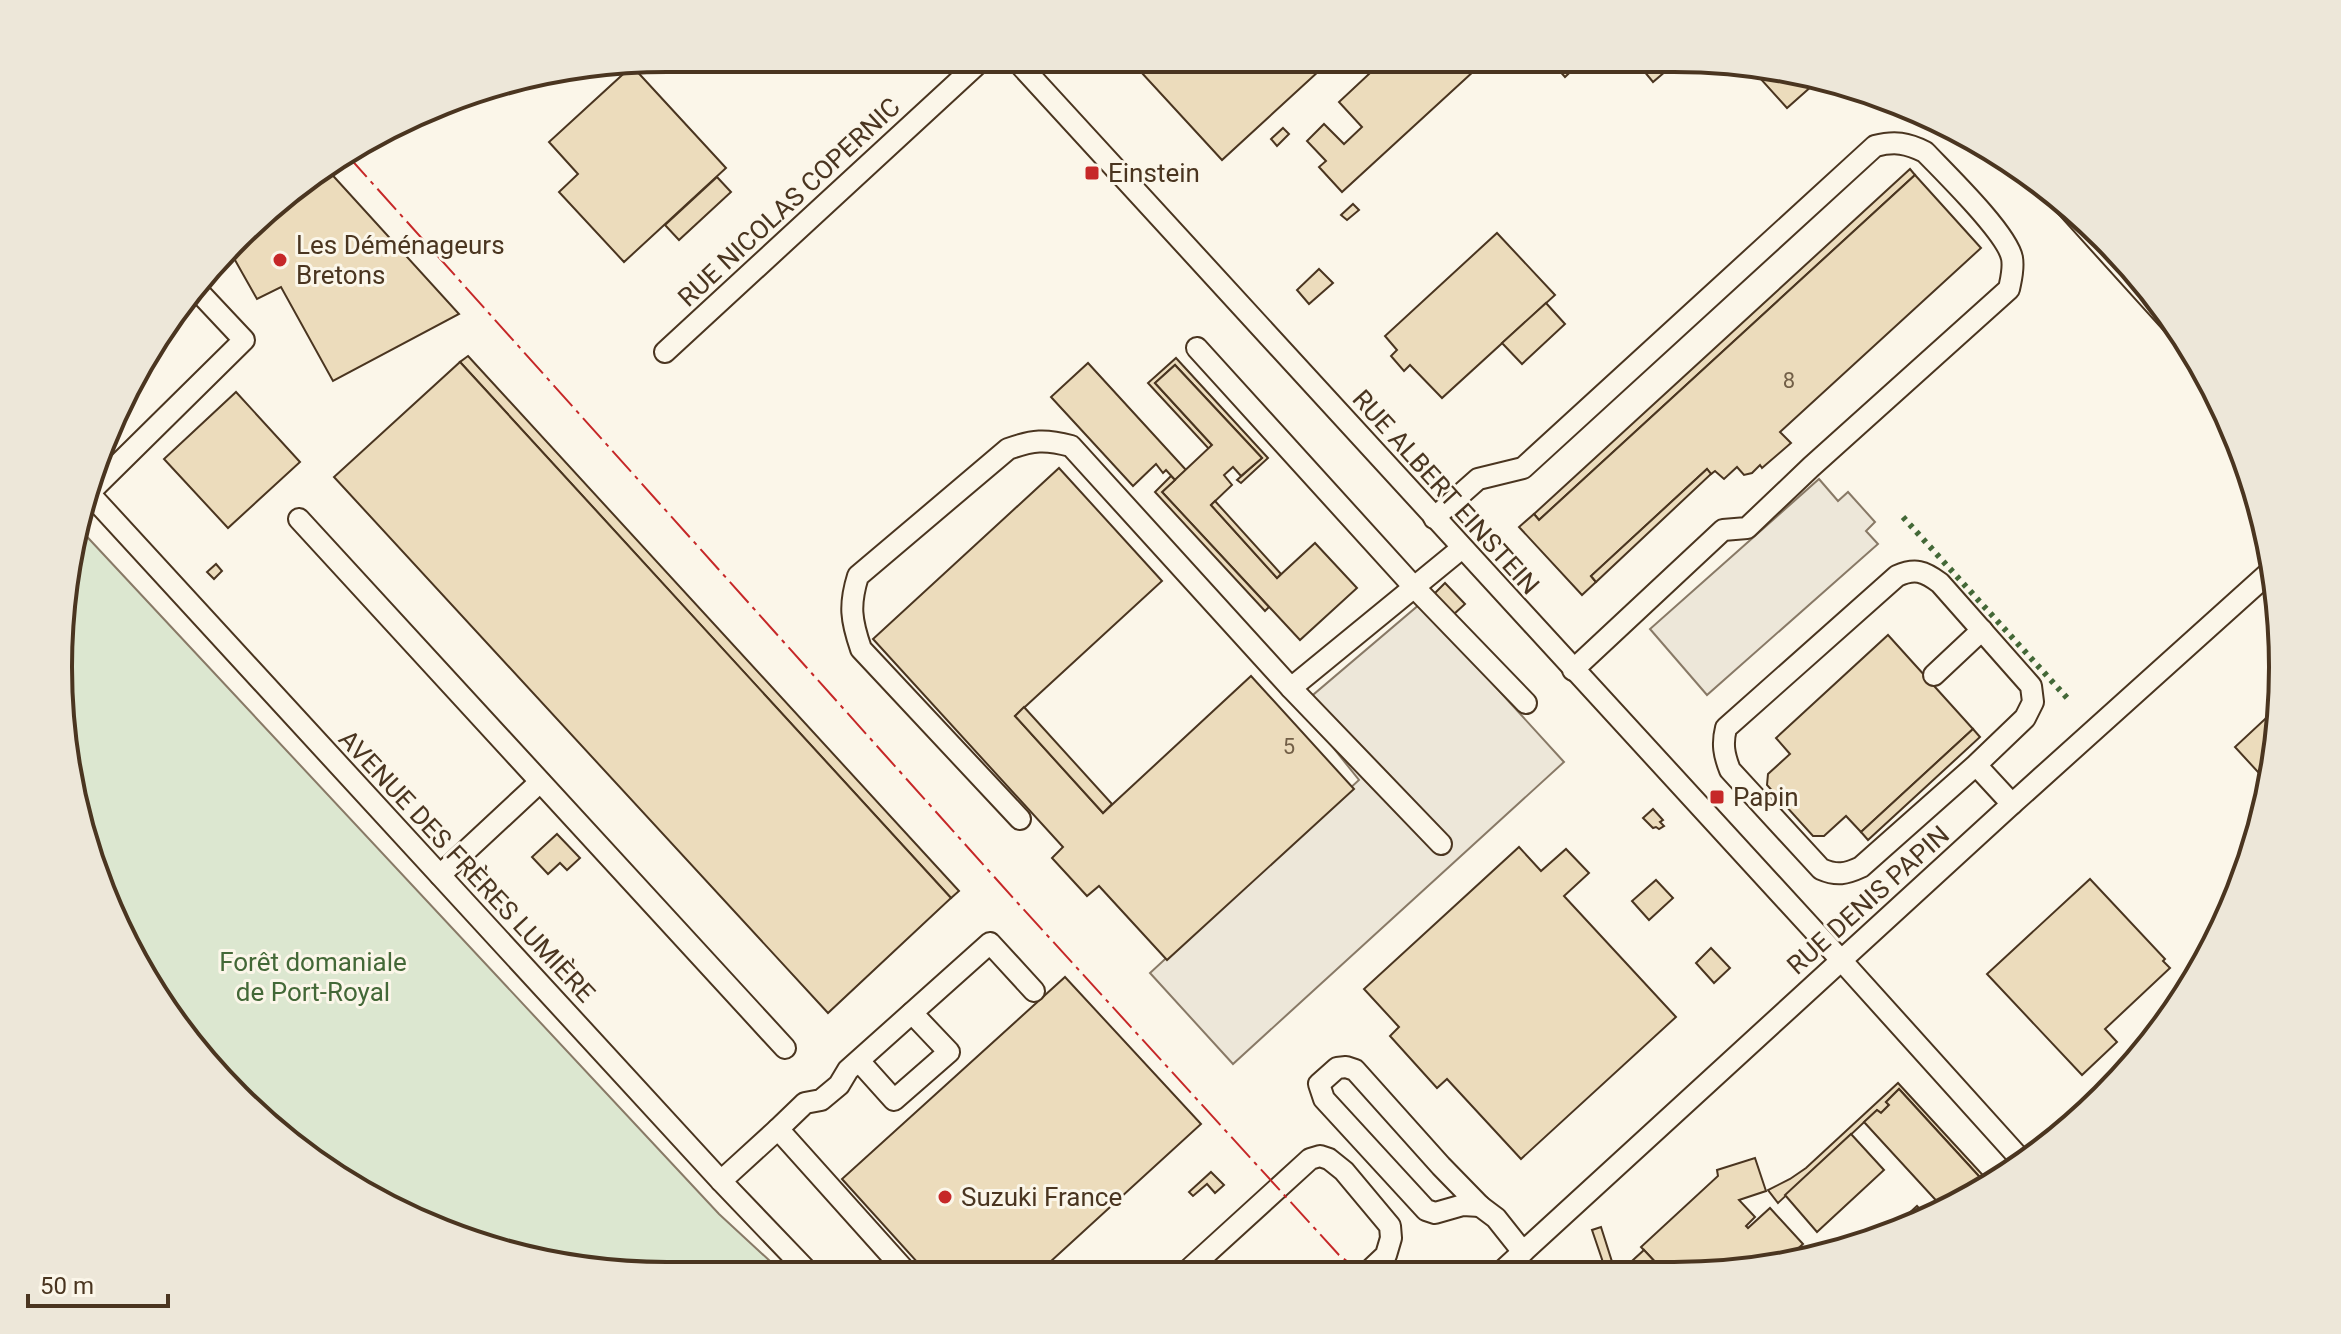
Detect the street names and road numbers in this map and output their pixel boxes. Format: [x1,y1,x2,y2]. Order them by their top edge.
street label: RUE NICOLAS COPERNIC [672,91,906,313]
street label: RUE ALBERT EINSTEIN [1346,384,1546,600]
street label: AVENUE DES FRÈRES LUMIÈRE [333,724,601,1008]
street label: RUE DENIS PAPIN [1781,820,1955,980]

